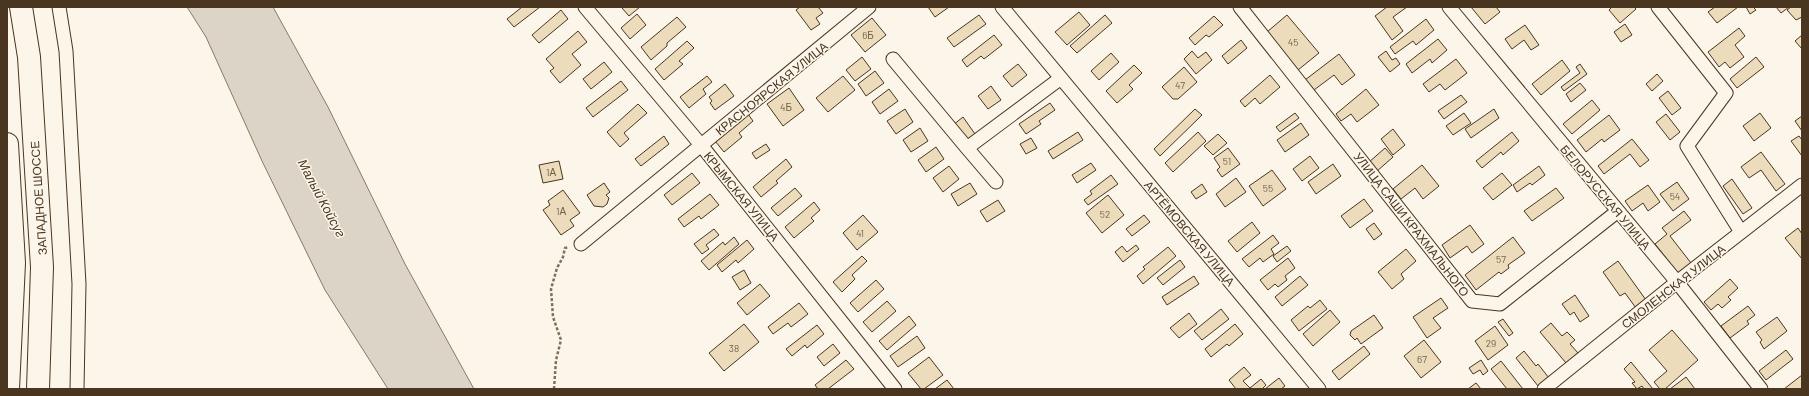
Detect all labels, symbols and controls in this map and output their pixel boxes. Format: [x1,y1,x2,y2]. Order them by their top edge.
house number: 6Б [862,29,874,41]
house number: 45 [1288,36,1298,48]
street label: КРАСНОЯРСКАЯ УЛИЦА [712,38,831,138]
house number: 47 [1175,79,1185,91]
house number: 4Б [780,101,792,113]
street label: ЗАПАДНОЕ ШОССЕ [27,140,50,256]
street label: БЕЛОРУССКАЯ УЛИЦА [1557,142,1654,253]
street label: КРЫМСКАЯ УЛИЦА [701,148,782,244]
street label: УЛИЦА САШИ КРАХМАЛЬНОГО [1351,149,1473,299]
house number: 51 [1223,155,1231,167]
water label: Малый Койсуг [295,156,350,240]
house number: 1А [546,166,556,178]
street label: АРТЁМОВСКАЯ УЛИЦА [1141,178,1238,289]
house number: 55 [1263,182,1273,194]
house number: 54 [1670,190,1680,202]
house number: 1А [556,205,566,217]
house number: 52 [1100,208,1110,220]
house number: 41 [856,227,864,239]
street label: СМОЛЕНСКАЯ УЛИЦА [1618,241,1728,332]
house number: 57 [1496,253,1506,265]
house number: 29 [1486,337,1496,349]
house number: 38 [729,342,739,354]
house number: 67 [1417,353,1427,365]

